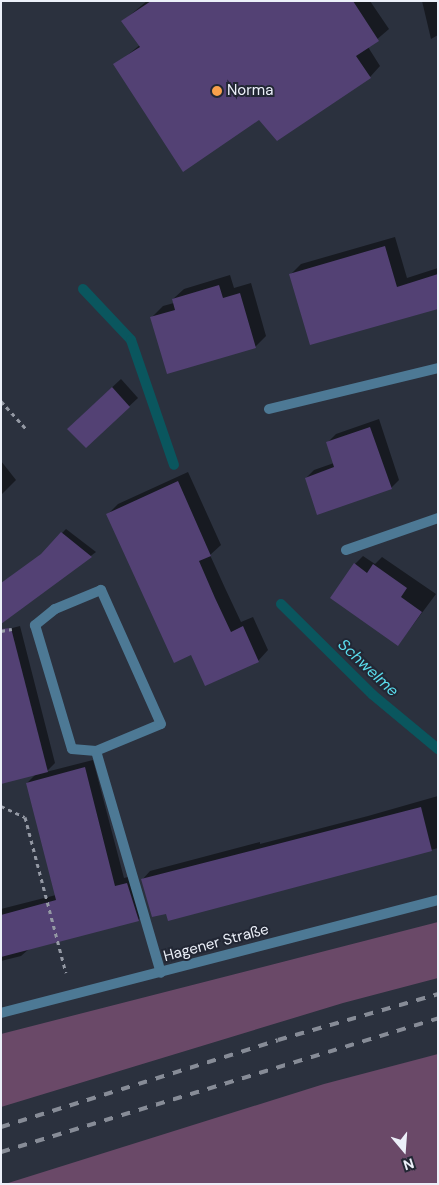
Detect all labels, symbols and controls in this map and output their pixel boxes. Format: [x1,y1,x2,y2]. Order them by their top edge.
place label: Norma [227,82,273,100]
marker: Norma [211,85,223,97]
water label: Schwelme [334,635,402,701]
street label: Hagener Straße [161,920,271,966]
north arrow [379,1125,429,1175]
text: N [401,1154,416,1174]

